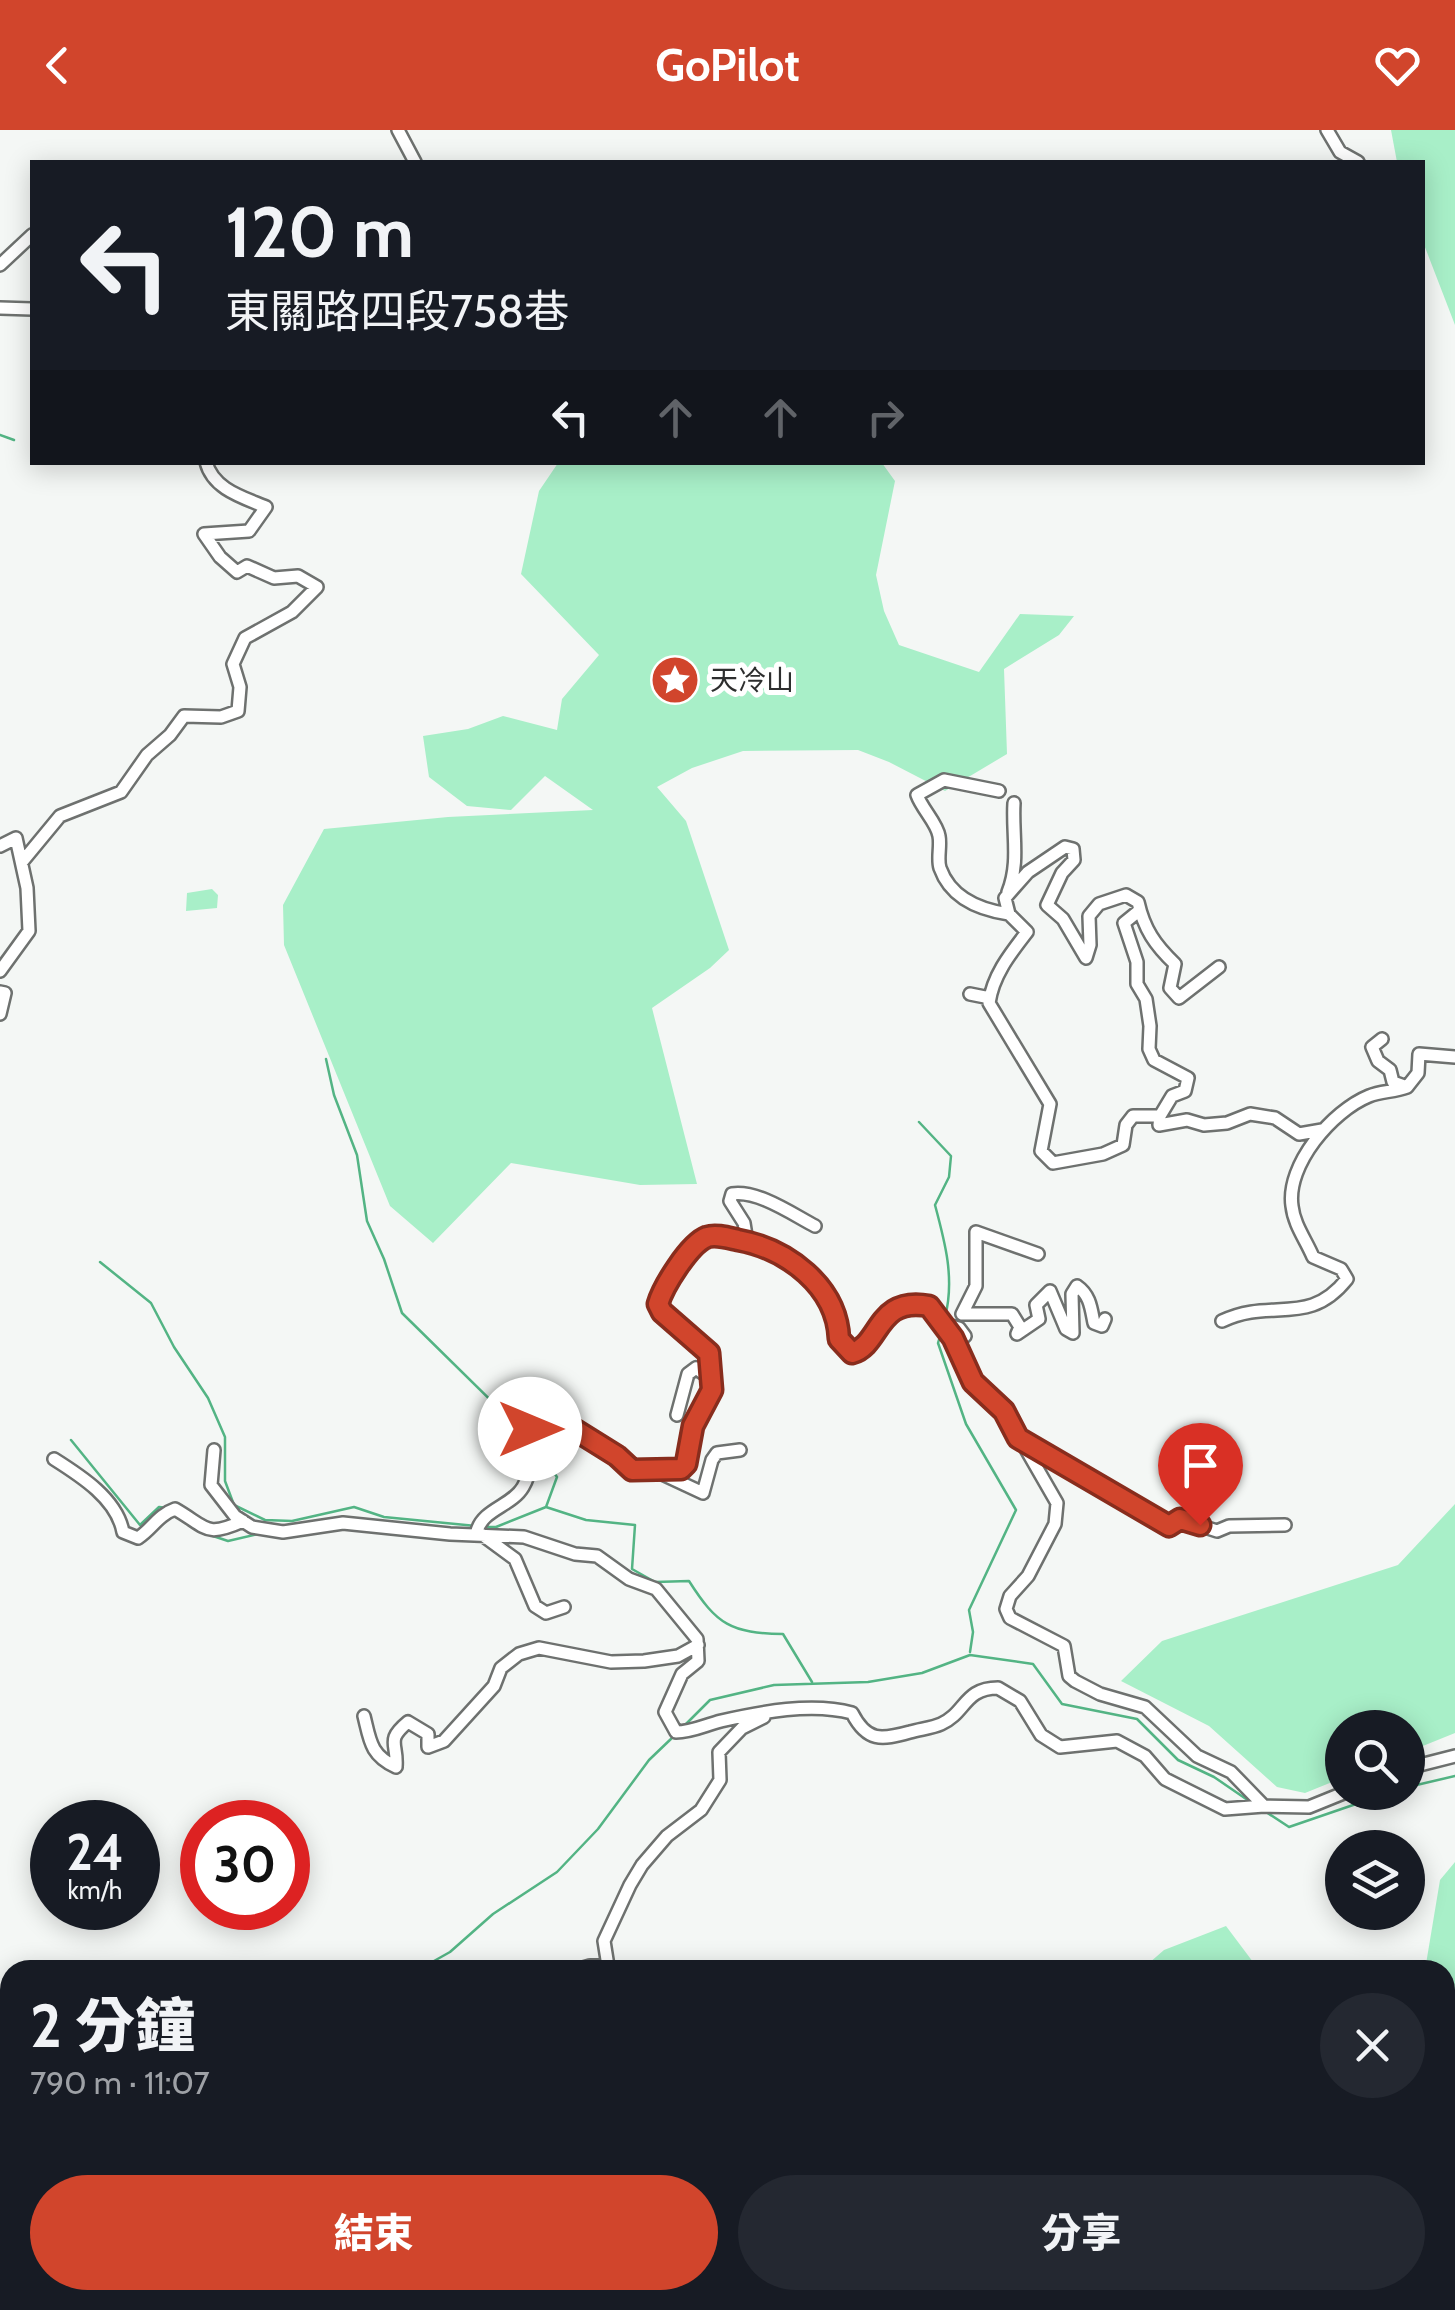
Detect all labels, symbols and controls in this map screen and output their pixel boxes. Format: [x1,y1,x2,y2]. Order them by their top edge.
icon: back [30,38,85,93]
text: GoPilot [655,38,800,92]
icon: heart [1370,38,1425,93]
text: 120 m [225,189,414,275]
icon: left [60,200,190,330]
text: 東關路四段758巷 [225,284,569,338]
icon: left [543,390,598,445]
icon: ahead [648,390,703,445]
icon: ahead [753,390,808,445]
icon: right [858,390,913,445]
place icon: 天冷山 [649,654,701,706]
place label: 天冷山 [710,663,794,697]
position arrow [478,1377,582,1481]
pin [1158,1423,1243,1526]
icon: arrive [1173,1438,1228,1493]
map controls [1325,1710,1425,1930]
button: search [1325,1710,1425,1810]
speed limit sign: 30 [180,1800,310,1930]
text: 24 [66,1822,124,1883]
button: layers [1325,1830,1425,1930]
text: km/h [68,1875,122,1905]
text: 2 分鐘 [30,1989,195,2062]
button: close [1320,1993,1425,2098]
text: 790 m · 11:07 [30,2063,210,2102]
button: 結束 [30,2175,718,2290]
button: 分享 [738,2175,1425,2290]

